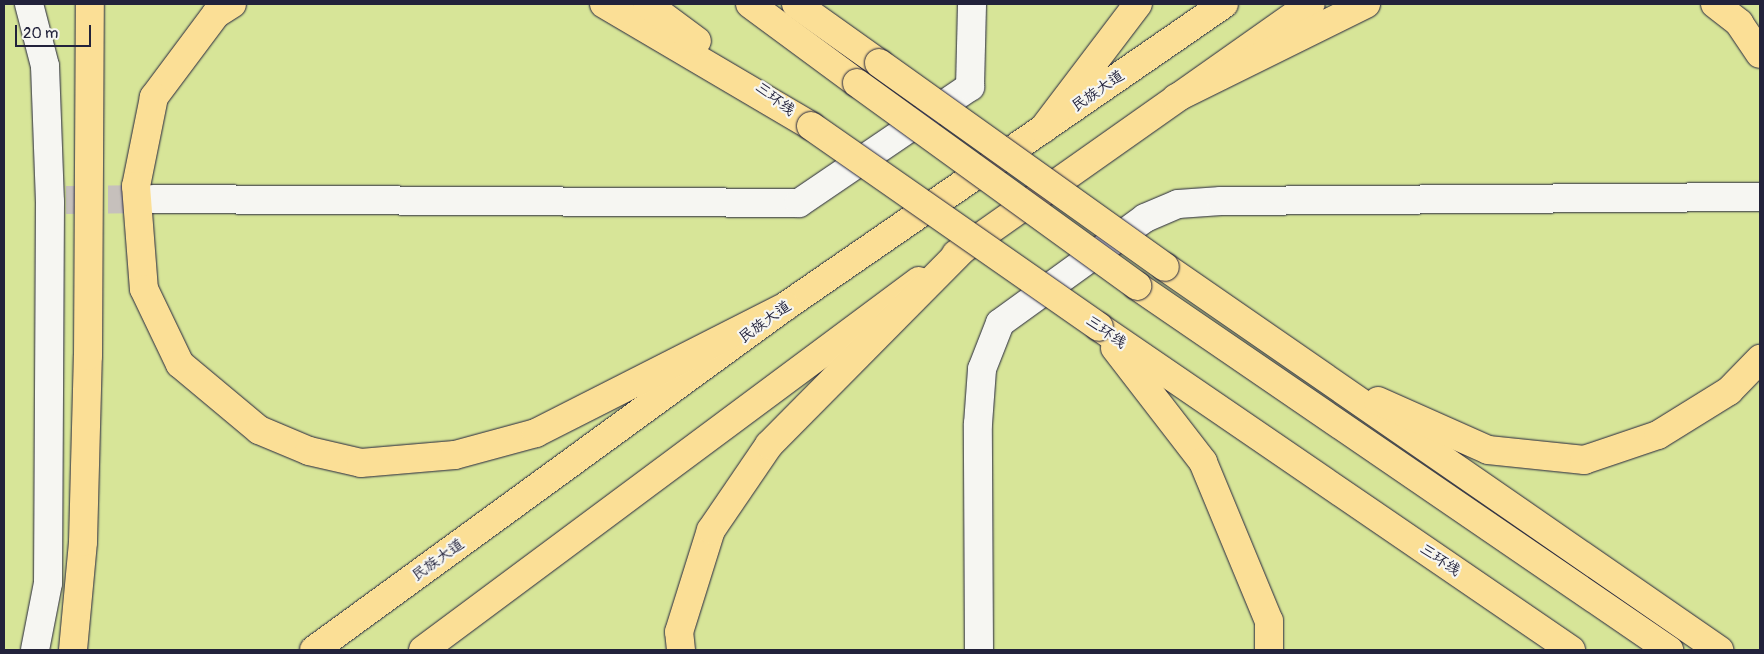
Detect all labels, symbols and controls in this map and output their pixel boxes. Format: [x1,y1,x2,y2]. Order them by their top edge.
scale bar [18,15,94,47]
text: 20 m [23,24,58,43]
street label: 民族大道 [1068,66,1128,116]
street label: 三环线 [752,78,798,120]
street label: 民族大道 [735,297,795,347]
street label: 三环线 [1082,312,1130,352]
street label: 民族大道 [408,535,468,585]
street label: 三环线 [1416,540,1464,580]

